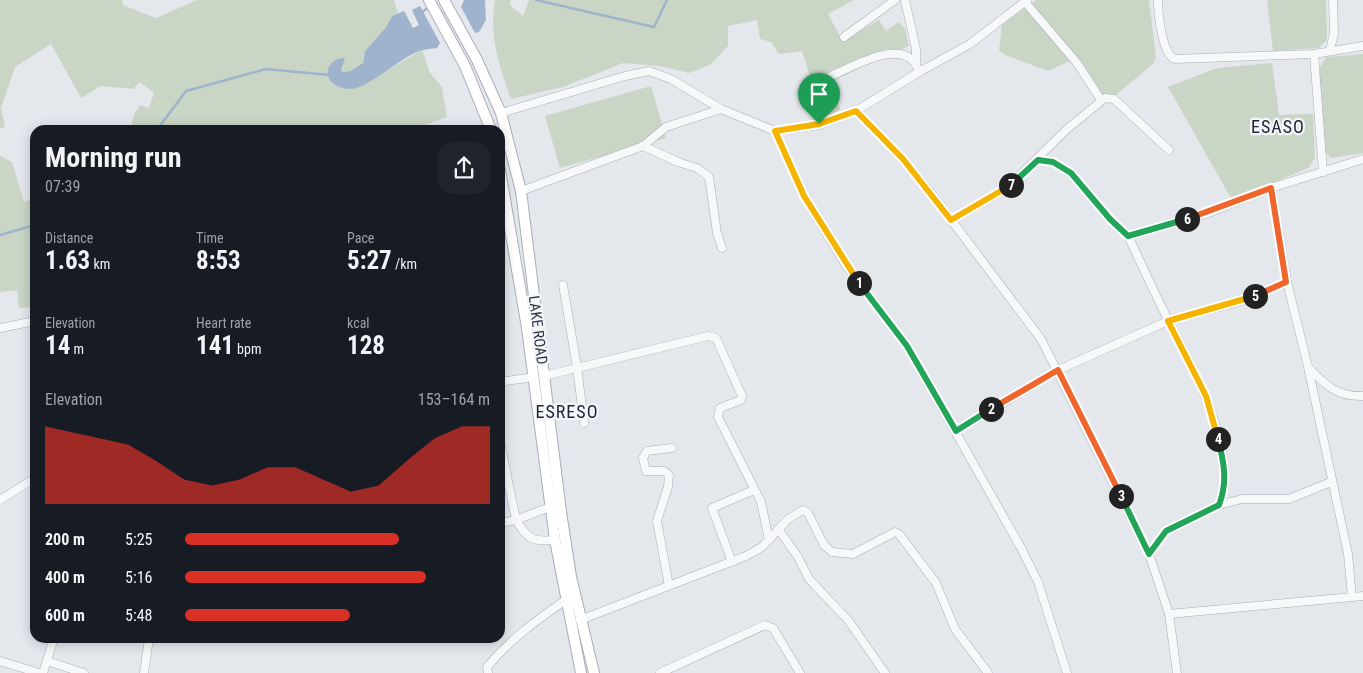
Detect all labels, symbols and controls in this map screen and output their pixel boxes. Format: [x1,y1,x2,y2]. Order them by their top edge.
pin [798,73,840,124]
icon: arrive [805,80,833,108]
district label: ESASO [1251,116,1305,137]
text: Morning run [45,141,181,174]
button: share [438,142,490,194]
pin: 7 [998,172,1024,198]
text: 07:39 [45,177,80,196]
text: 7 [1008,177,1015,193]
pin: 6 [1174,206,1200,232]
text: 6 [1184,211,1191,227]
text: Distance [45,230,93,246]
text: Time [196,230,224,246]
text: Pace [347,230,374,246]
text: 1.63 [45,246,90,275]
text: 8:53 [196,246,241,275]
text: 5:27 [347,246,392,275]
text: km [90,256,110,272]
text: /km [392,256,417,272]
pin: 1 [846,270,872,296]
text: 1 [856,275,863,291]
pin: 5 [1242,284,1268,308]
text: 5 [1252,288,1259,304]
street label: LAKE ROAD [525,295,551,365]
text: Elevation [45,315,95,331]
text: Heart rate [196,315,251,331]
text: kcal [347,315,370,331]
text: 14 [45,331,70,360]
text: 141 [196,331,234,360]
text: 128 [347,331,385,360]
text: m [70,341,84,357]
text: bpm [234,341,261,357]
text: Elevation [45,390,103,409]
text: 153–164 m [418,390,490,409]
pin: 2 [978,396,1004,422]
district label: ESRESO [536,401,598,422]
text: 2 [988,401,995,417]
pin: 4 [1206,426,1230,452]
text: 4 [1215,431,1222,447]
pin: 3 [1108,484,1134,508]
text: 3 [1118,488,1125,504]
text: 200 m [45,530,85,549]
text: 5:25 [125,530,152,549]
text: 400 m [45,568,85,587]
text: 5:16 [125,568,152,587]
text: 600 m [45,606,85,625]
text: 5:48 [125,606,152,625]

